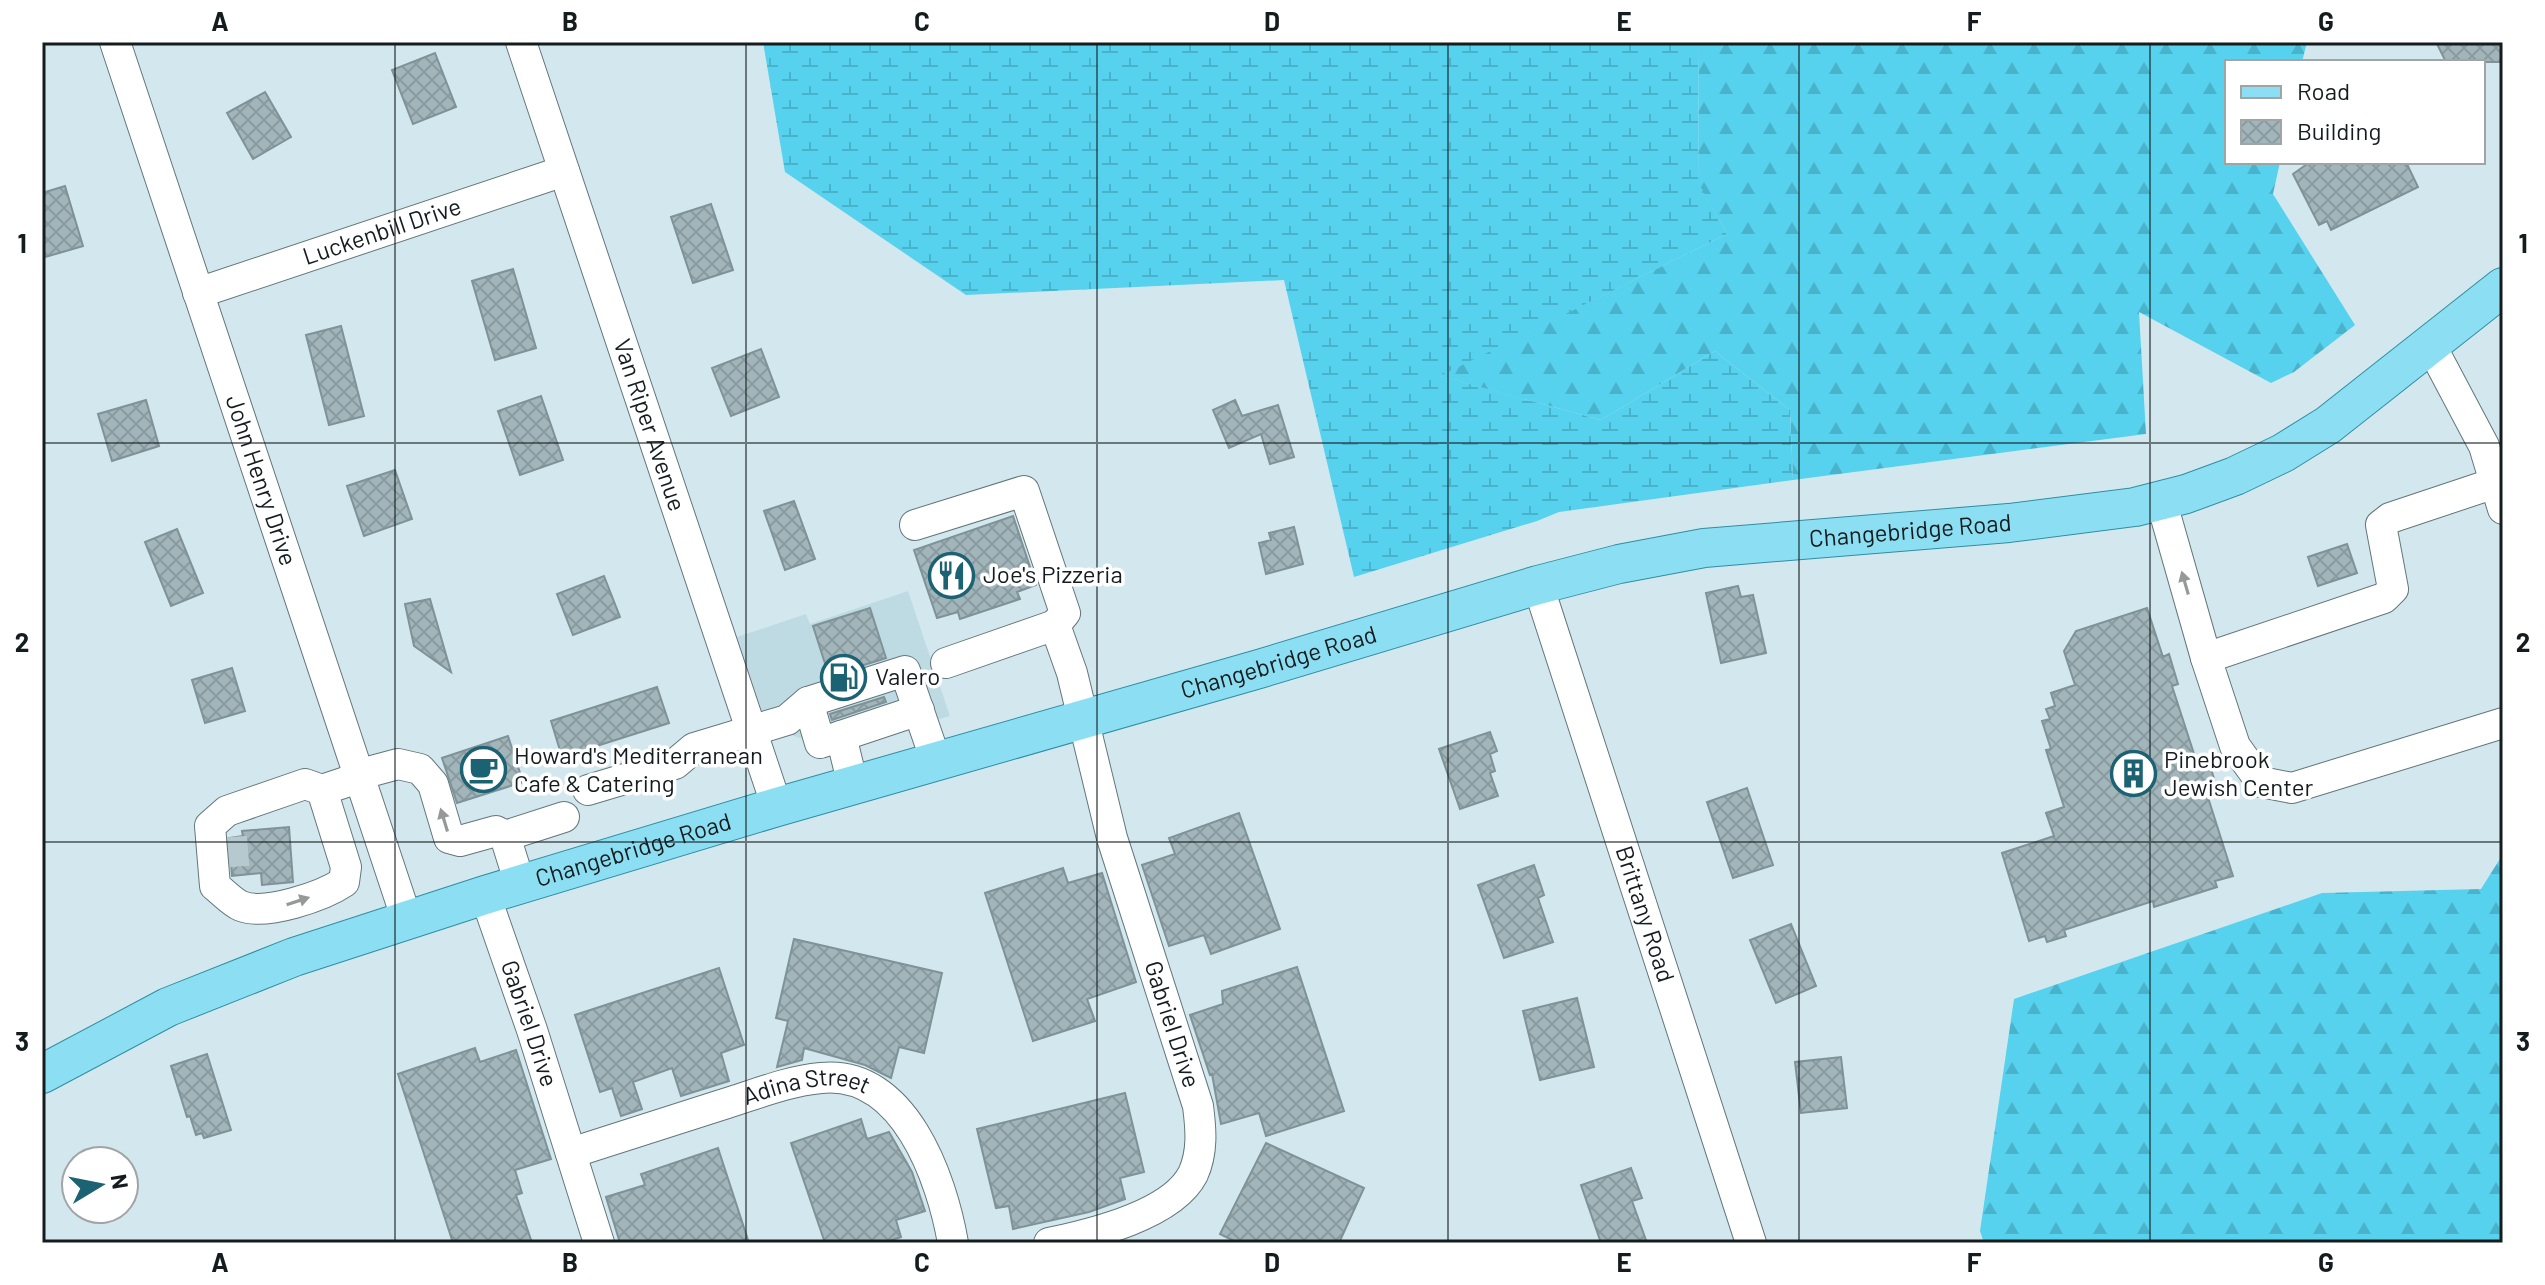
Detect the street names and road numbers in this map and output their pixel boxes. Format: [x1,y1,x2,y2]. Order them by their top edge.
street label: Luckenbill Drive [299,190,464,270]
street label: Van Riper Avenue [608,335,693,514]
street label: John Henry Drive [220,391,304,569]
street label: Changebridge Road [1808,507,2013,552]
street label: Changebridge Road [1177,618,1380,704]
street label: Changebridge Road [532,806,734,892]
street label: Brittany Road [1610,842,1682,985]
street label: Gabriel Drive [496,956,565,1090]
street label: Gabriel Drive [1139,957,1207,1091]
street label: Adina Street [739,1061,876,1110]

